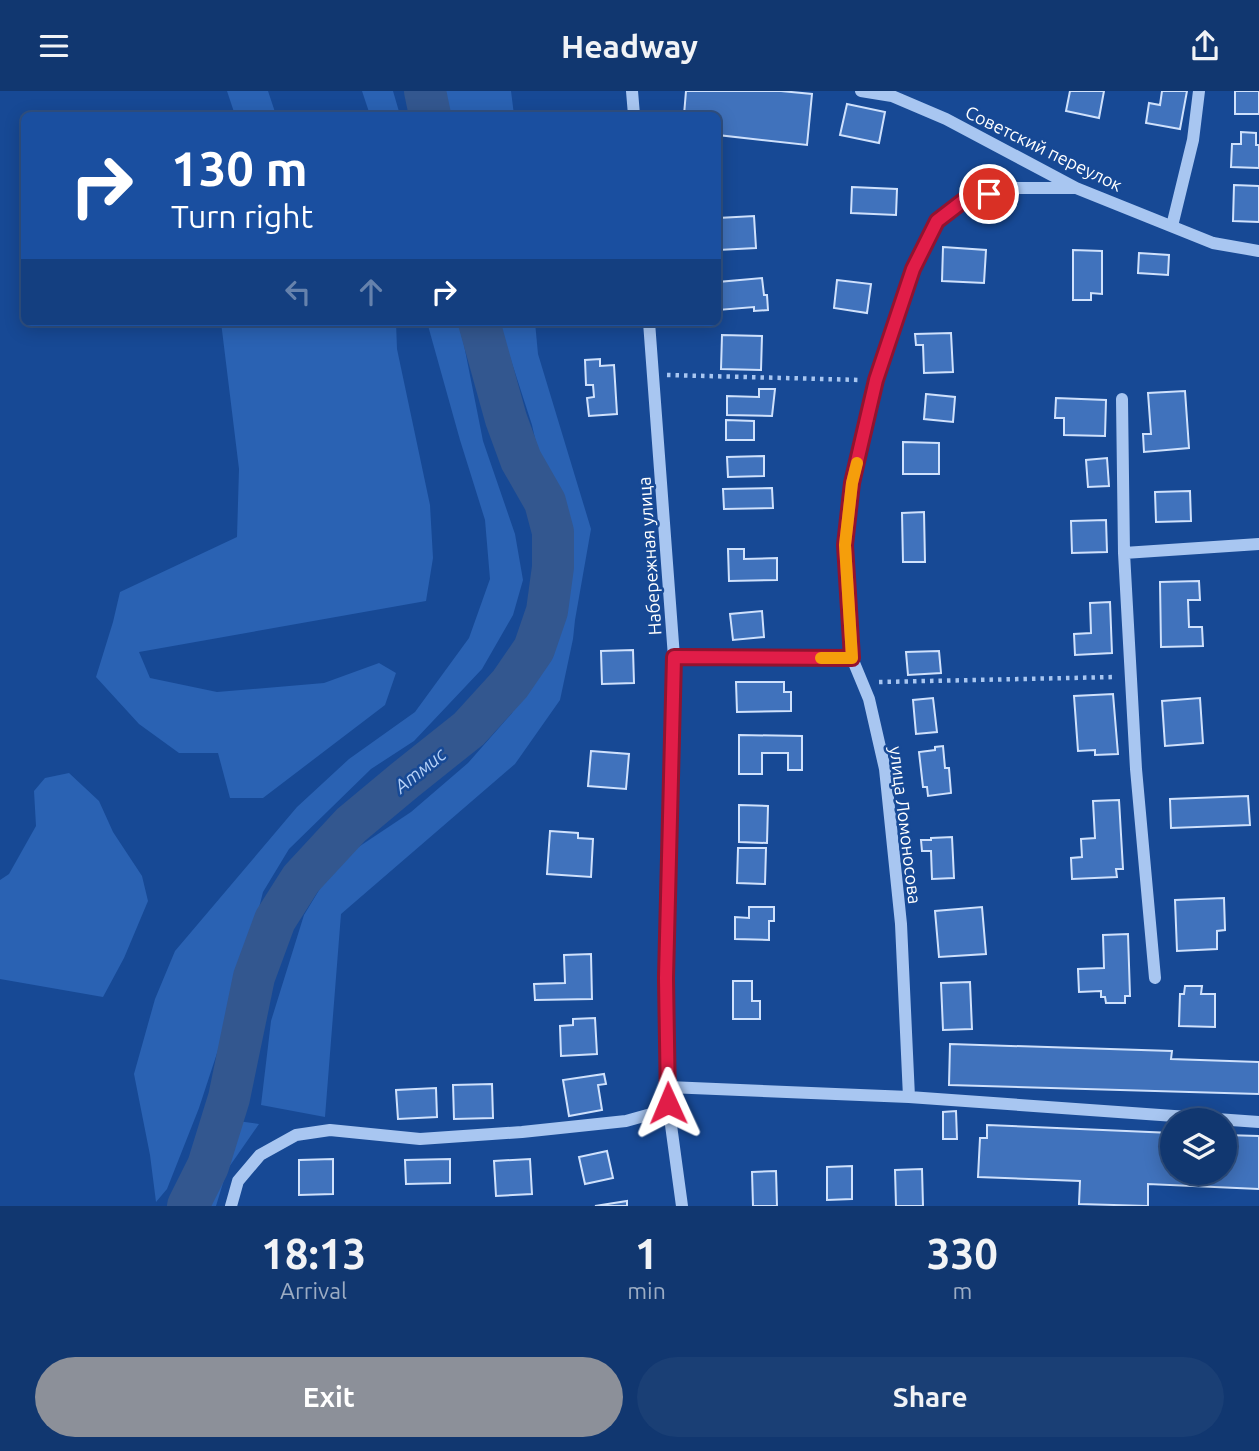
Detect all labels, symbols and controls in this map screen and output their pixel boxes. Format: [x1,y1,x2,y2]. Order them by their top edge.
icon: menu [35,27,73,65]
icon: share [1186,27,1224,65]
text: Headway [561,28,698,64]
street label: Советский переулок [962,101,1126,195]
icon: right [56,140,147,231]
text: 130 m [171,140,308,195]
pin [959,164,1019,224]
icon: arrive [970,175,1008,213]
text: Turn right [171,198,313,234]
icon: left [279,273,317,311]
icon: ahead [352,273,390,311]
icon: right [425,273,463,311]
street label: Набережная улица [633,476,665,636]
water label: Атмис [389,743,450,798]
street label: улица Ломоносова [886,745,926,905]
position arrow [631,1066,705,1140]
map controls [1160,1108,1237,1185]
button: layers [1160,1108,1237,1185]
text: 18:13 [261,1230,366,1277]
text: 1 [635,1230,658,1277]
text: 330 [927,1230,998,1277]
text: Arrival [280,1278,347,1303]
text: min [627,1278,666,1303]
text: m [952,1278,972,1303]
button: Exit [35,1357,623,1437]
button: Share [637,1357,1224,1437]

